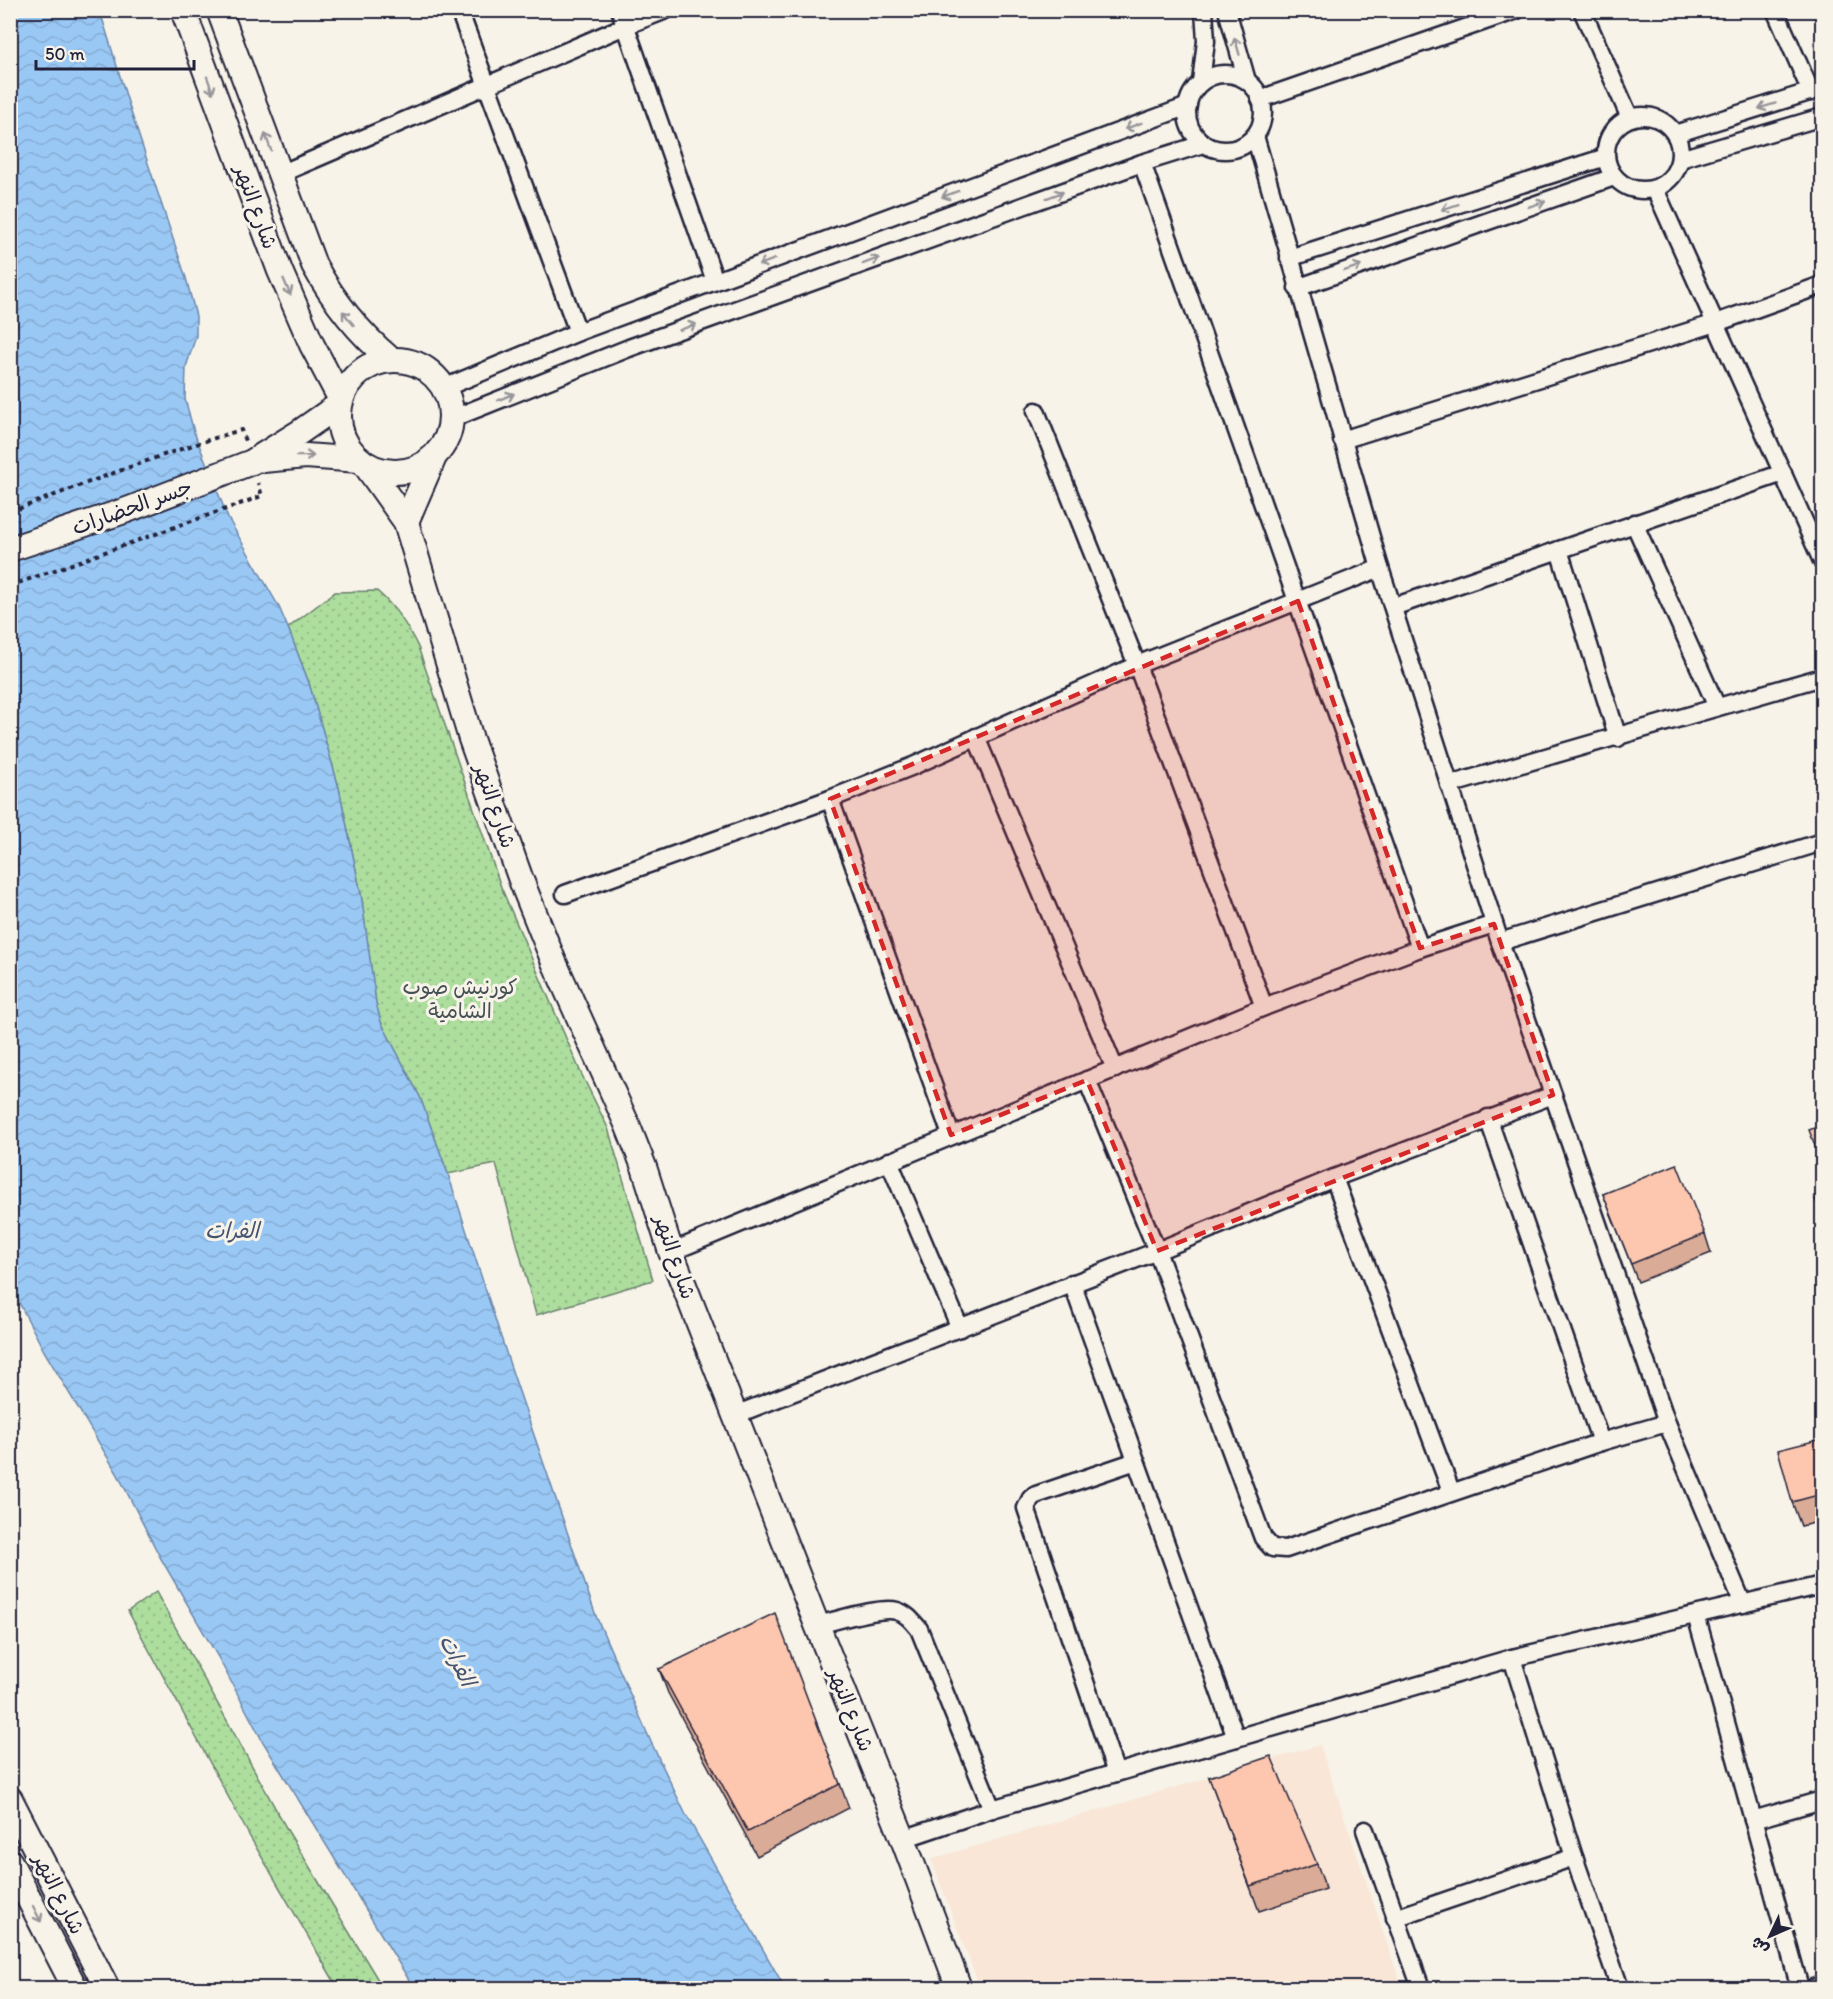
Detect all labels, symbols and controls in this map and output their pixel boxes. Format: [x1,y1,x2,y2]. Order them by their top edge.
scale bar [36,33,194,71]
one-way arrow [1230,37,1242,56]
text: 50 m [45,43,85,65]
one-way arrow [206,75,217,94]
one-way arrow [1758,101,1777,112]
one-way arrow [1124,121,1143,132]
one-way arrow [262,133,273,152]
street label: شارع النهر [226,160,283,253]
one-way arrow [1045,188,1063,199]
one-way arrow [941,189,960,200]
one-way arrow [1527,198,1546,209]
one-way arrow [1441,202,1460,213]
one-way arrow [861,254,880,265]
one-way arrow [758,257,777,268]
one-way arrow [1343,262,1362,273]
one-way arrow [282,278,293,296]
one-way arrow [342,311,355,327]
one-way arrow [678,320,696,331]
one-way arrow [496,391,514,402]
one-way arrow [295,450,315,462]
street label: جسر الحضارات [69,473,195,540]
street label: شارع النهر [466,759,522,852]
park label: كورنيش صوب الشامية [403,974,517,1023]
street label: شارع النهر [646,1210,702,1303]
water label: الفرات [205,1217,262,1244]
water label: الفرات [434,1630,483,1693]
street label: شارع النهر [820,1663,879,1756]
street label: شارع النهر [25,1847,90,1940]
one-way arrow [31,1905,43,1922]
north arrow [1740,1906,1800,1966]
text: ش [1747,1933,1773,1959]

